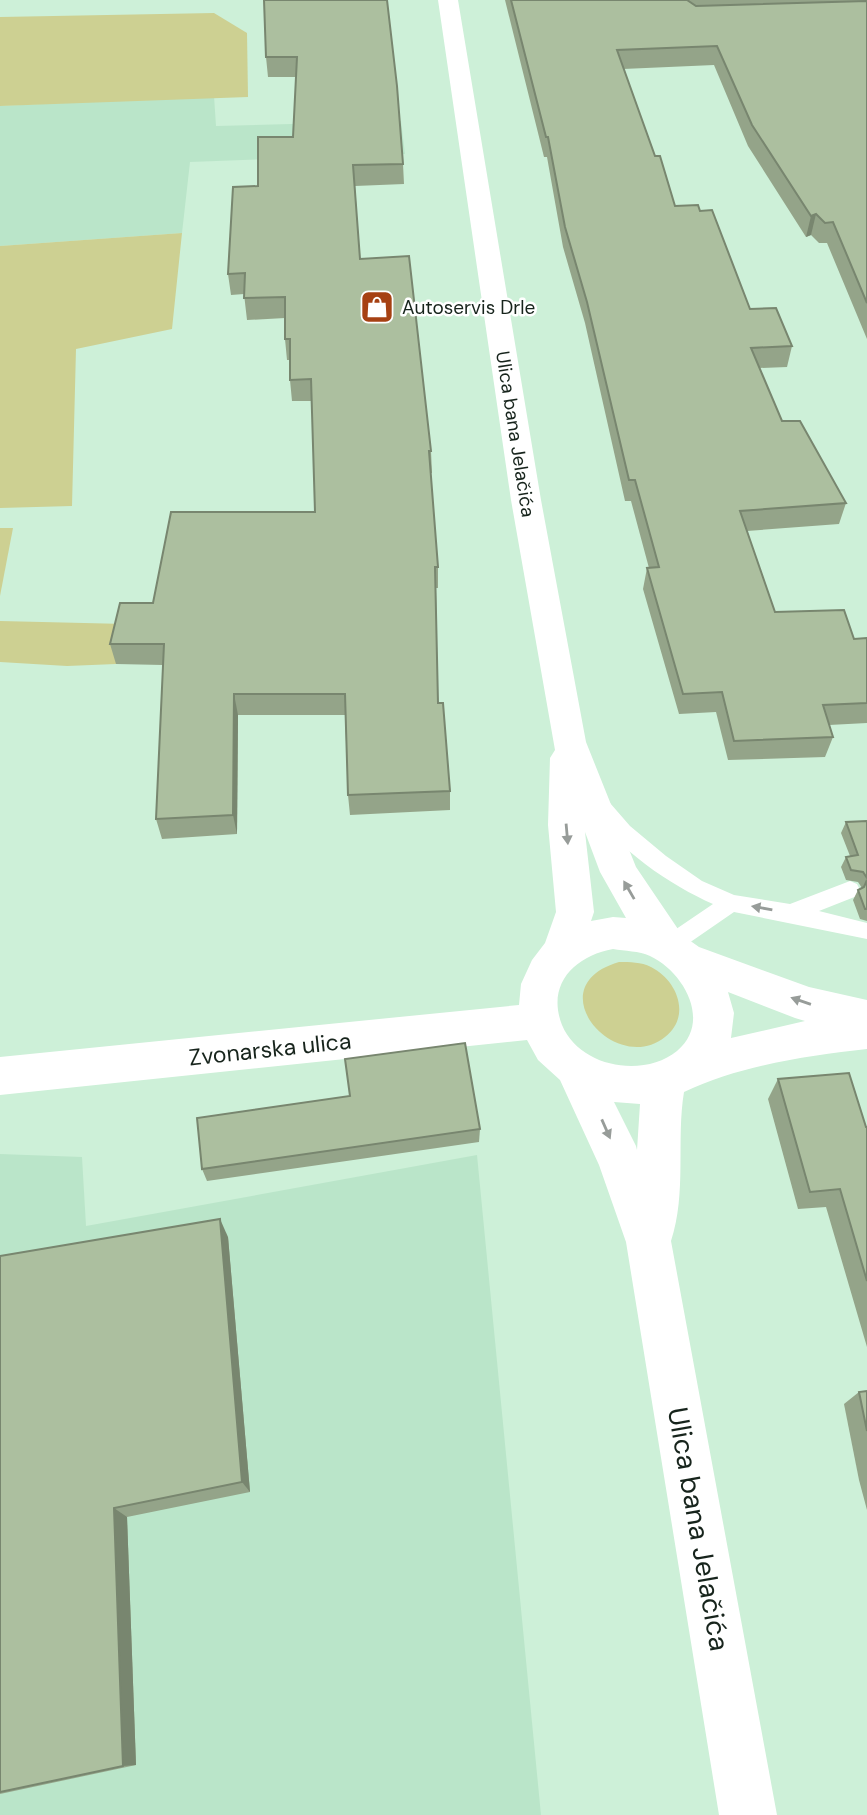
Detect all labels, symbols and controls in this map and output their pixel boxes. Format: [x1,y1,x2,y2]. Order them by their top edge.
shop icon: Autoservis Drle [358,288,396,326]
place label: Autoservis Drle [402,295,535,320]
street label: Ulica bana Jelačića [490,349,541,519]
one-way arrow [562,824,573,846]
one-way arrow [623,880,635,900]
one-way arrow [751,902,773,913]
one-way arrow [790,996,811,1006]
street label: Zvonarska ulica [187,1026,353,1072]
one-way arrow [600,1119,612,1139]
street label: Ulica bana Jelačića [659,1404,738,1654]

